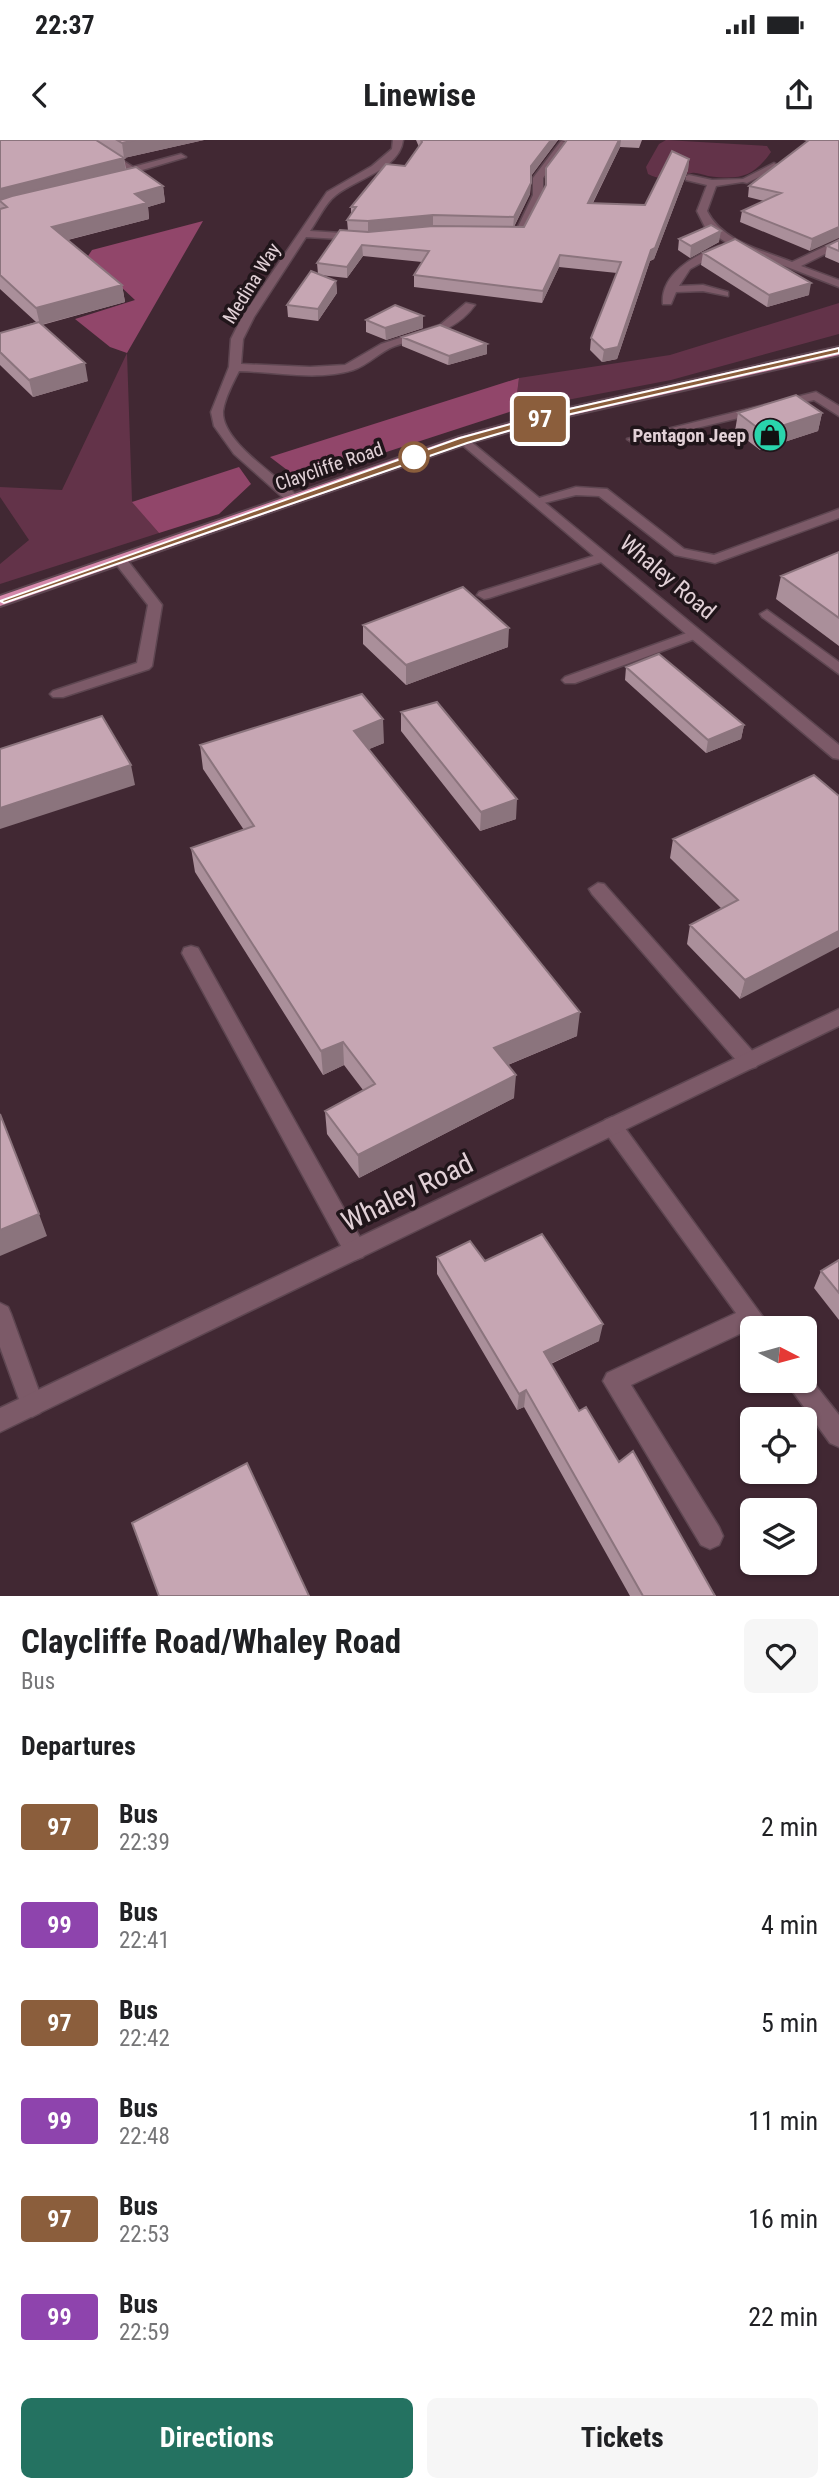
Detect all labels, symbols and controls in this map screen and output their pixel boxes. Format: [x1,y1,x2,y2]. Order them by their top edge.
text: 22:37 [35,10,95,40]
icon: back [21,76,59,114]
text: Linewise [363,76,476,114]
icon: share [780,76,818,114]
street label: Medina Way [218,239,285,328]
line badge: 97 [508,396,572,442]
text: 97 [528,405,552,433]
shop icon: Pentagon Jeep [751,416,789,454]
place label: Pentagon Jeep [632,424,746,447]
street label: Claycliffe Road [272,437,386,496]
unlabelled marker [399,442,429,472]
street label: Whaley Road [614,530,721,625]
street label: Whaley Road [336,1147,478,1238]
north arrow [740,1316,817,1393]
map controls [740,1316,817,1575]
button: locate [740,1407,817,1484]
button: layers [740,1498,817,1575]
button: heart [744,1619,818,1693]
text: Claycliffe Road/Whaley Road [21,1622,401,1661]
text: Bus [21,1668,55,1695]
text: Departures [21,1731,136,1761]
text: Bus [119,1799,158,1829]
text: 2 min [761,1812,818,1842]
text: 97 [47,1813,72,1841]
text: 22:39 [119,1829,170,1856]
text: Bus [119,1897,158,1927]
text: 4 min [761,1910,818,1940]
text: 99 [47,1911,72,1939]
text: 22:41 [119,1927,170,1954]
text: Bus [119,1995,158,2025]
text: 5 min [761,2008,818,2038]
text: 97 [47,2009,72,2037]
text: 22:42 [119,2025,170,2052]
text: Bus [119,2093,158,2123]
text: 11 min [748,2106,818,2136]
text: 99 [47,2107,72,2135]
text: 22:48 [119,2123,170,2150]
text: Bus [119,2191,158,2221]
text: 16 min [748,2204,818,2234]
text: 97 [47,2205,72,2233]
text: 22:53 [119,2221,170,2248]
text: Bus [119,2289,158,2319]
text: 22 min [748,2302,818,2332]
text: 99 [47,2303,72,2331]
text: 22:59 [119,2319,170,2346]
button: Directions [21,2398,413,2478]
button: Tickets [427,2398,818,2478]

